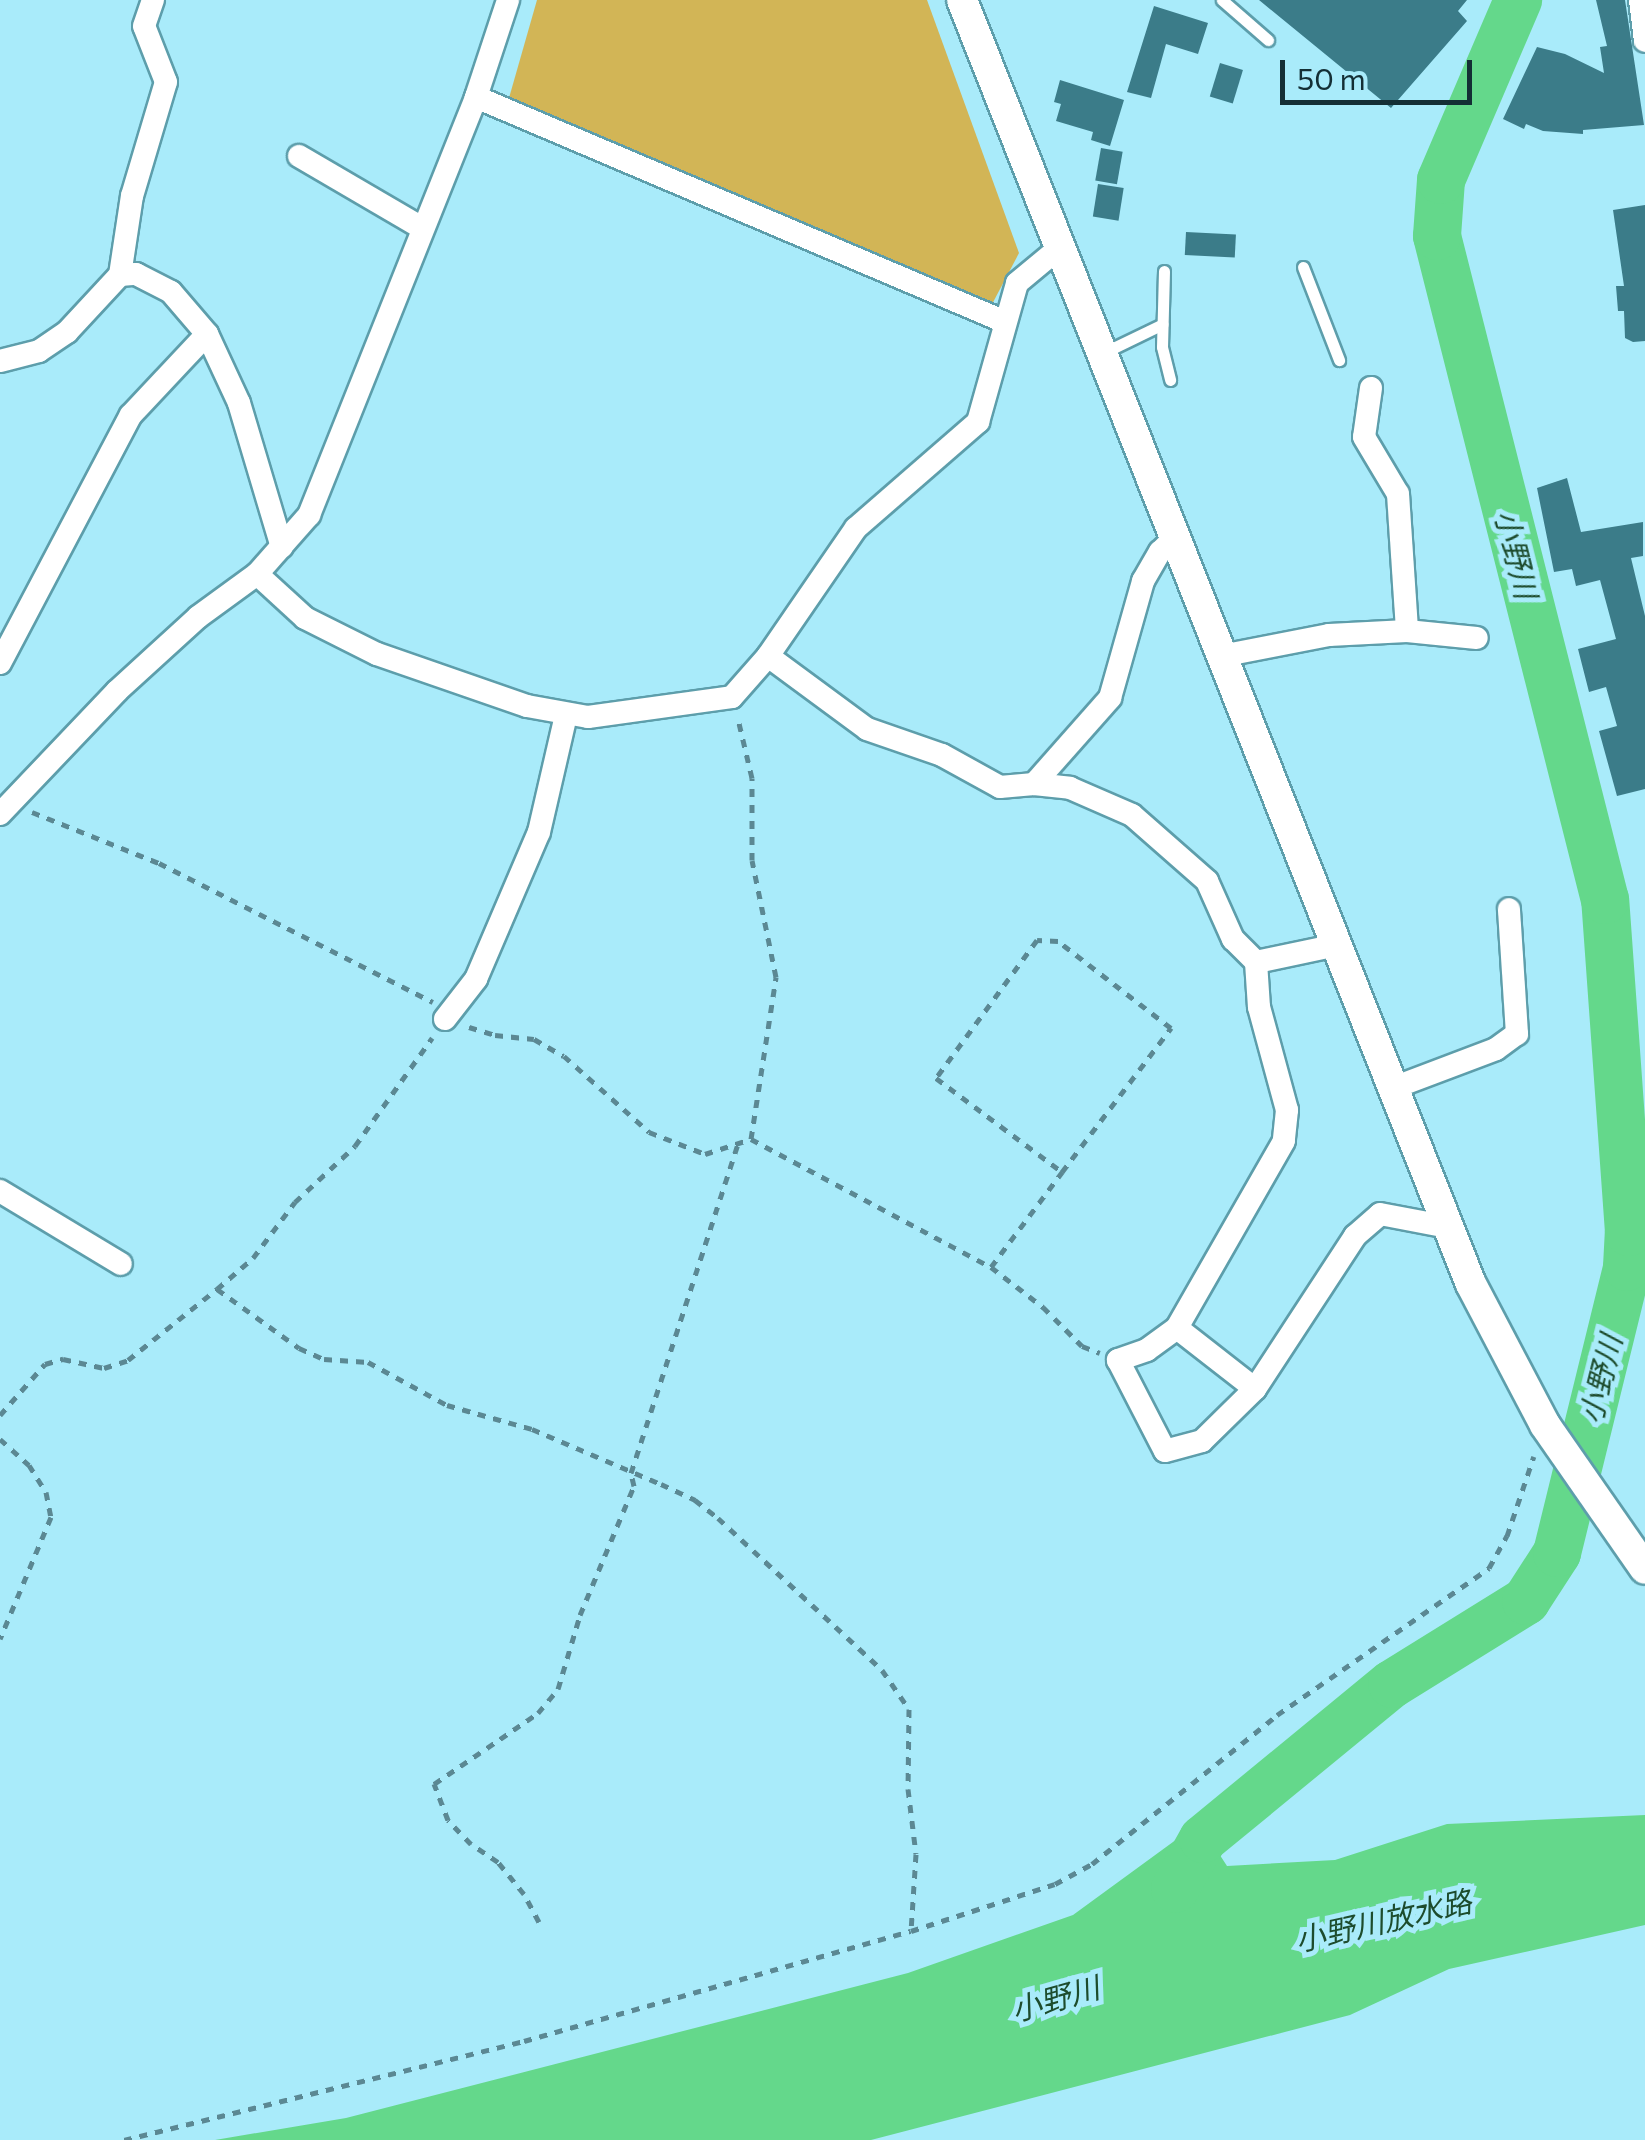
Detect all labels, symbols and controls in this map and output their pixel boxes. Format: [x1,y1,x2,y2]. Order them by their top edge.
scale bar [1285,40,1478,102]
text: 50 m [1297,59,1366,96]
water label: 小野川 [1489,506,1545,602]
water label: 小野川 [1572,1331,1628,1427]
water label: 小野川放水路 [1291,1882,1475,1958]
water label: 小野川 [1007,1968,1103,2028]

